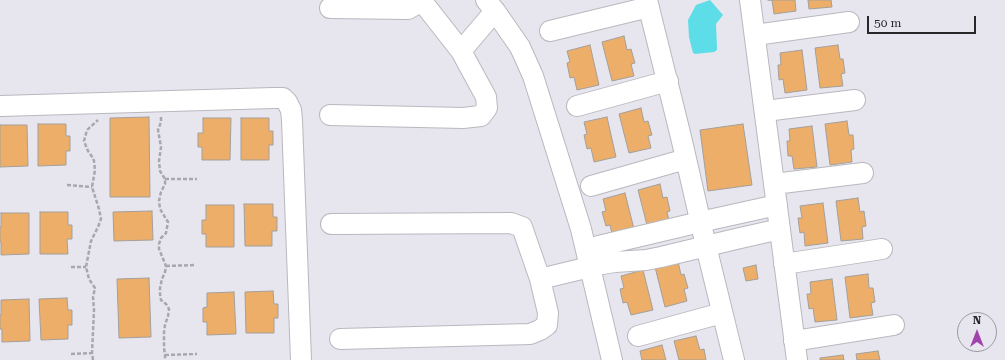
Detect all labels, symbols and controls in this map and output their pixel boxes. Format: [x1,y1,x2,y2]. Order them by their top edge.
scale bar [869,8,978,34]
text: 50 m [874,16,901,30]
north arrow [957,312,997,352]
text: N [973,314,981,327]

